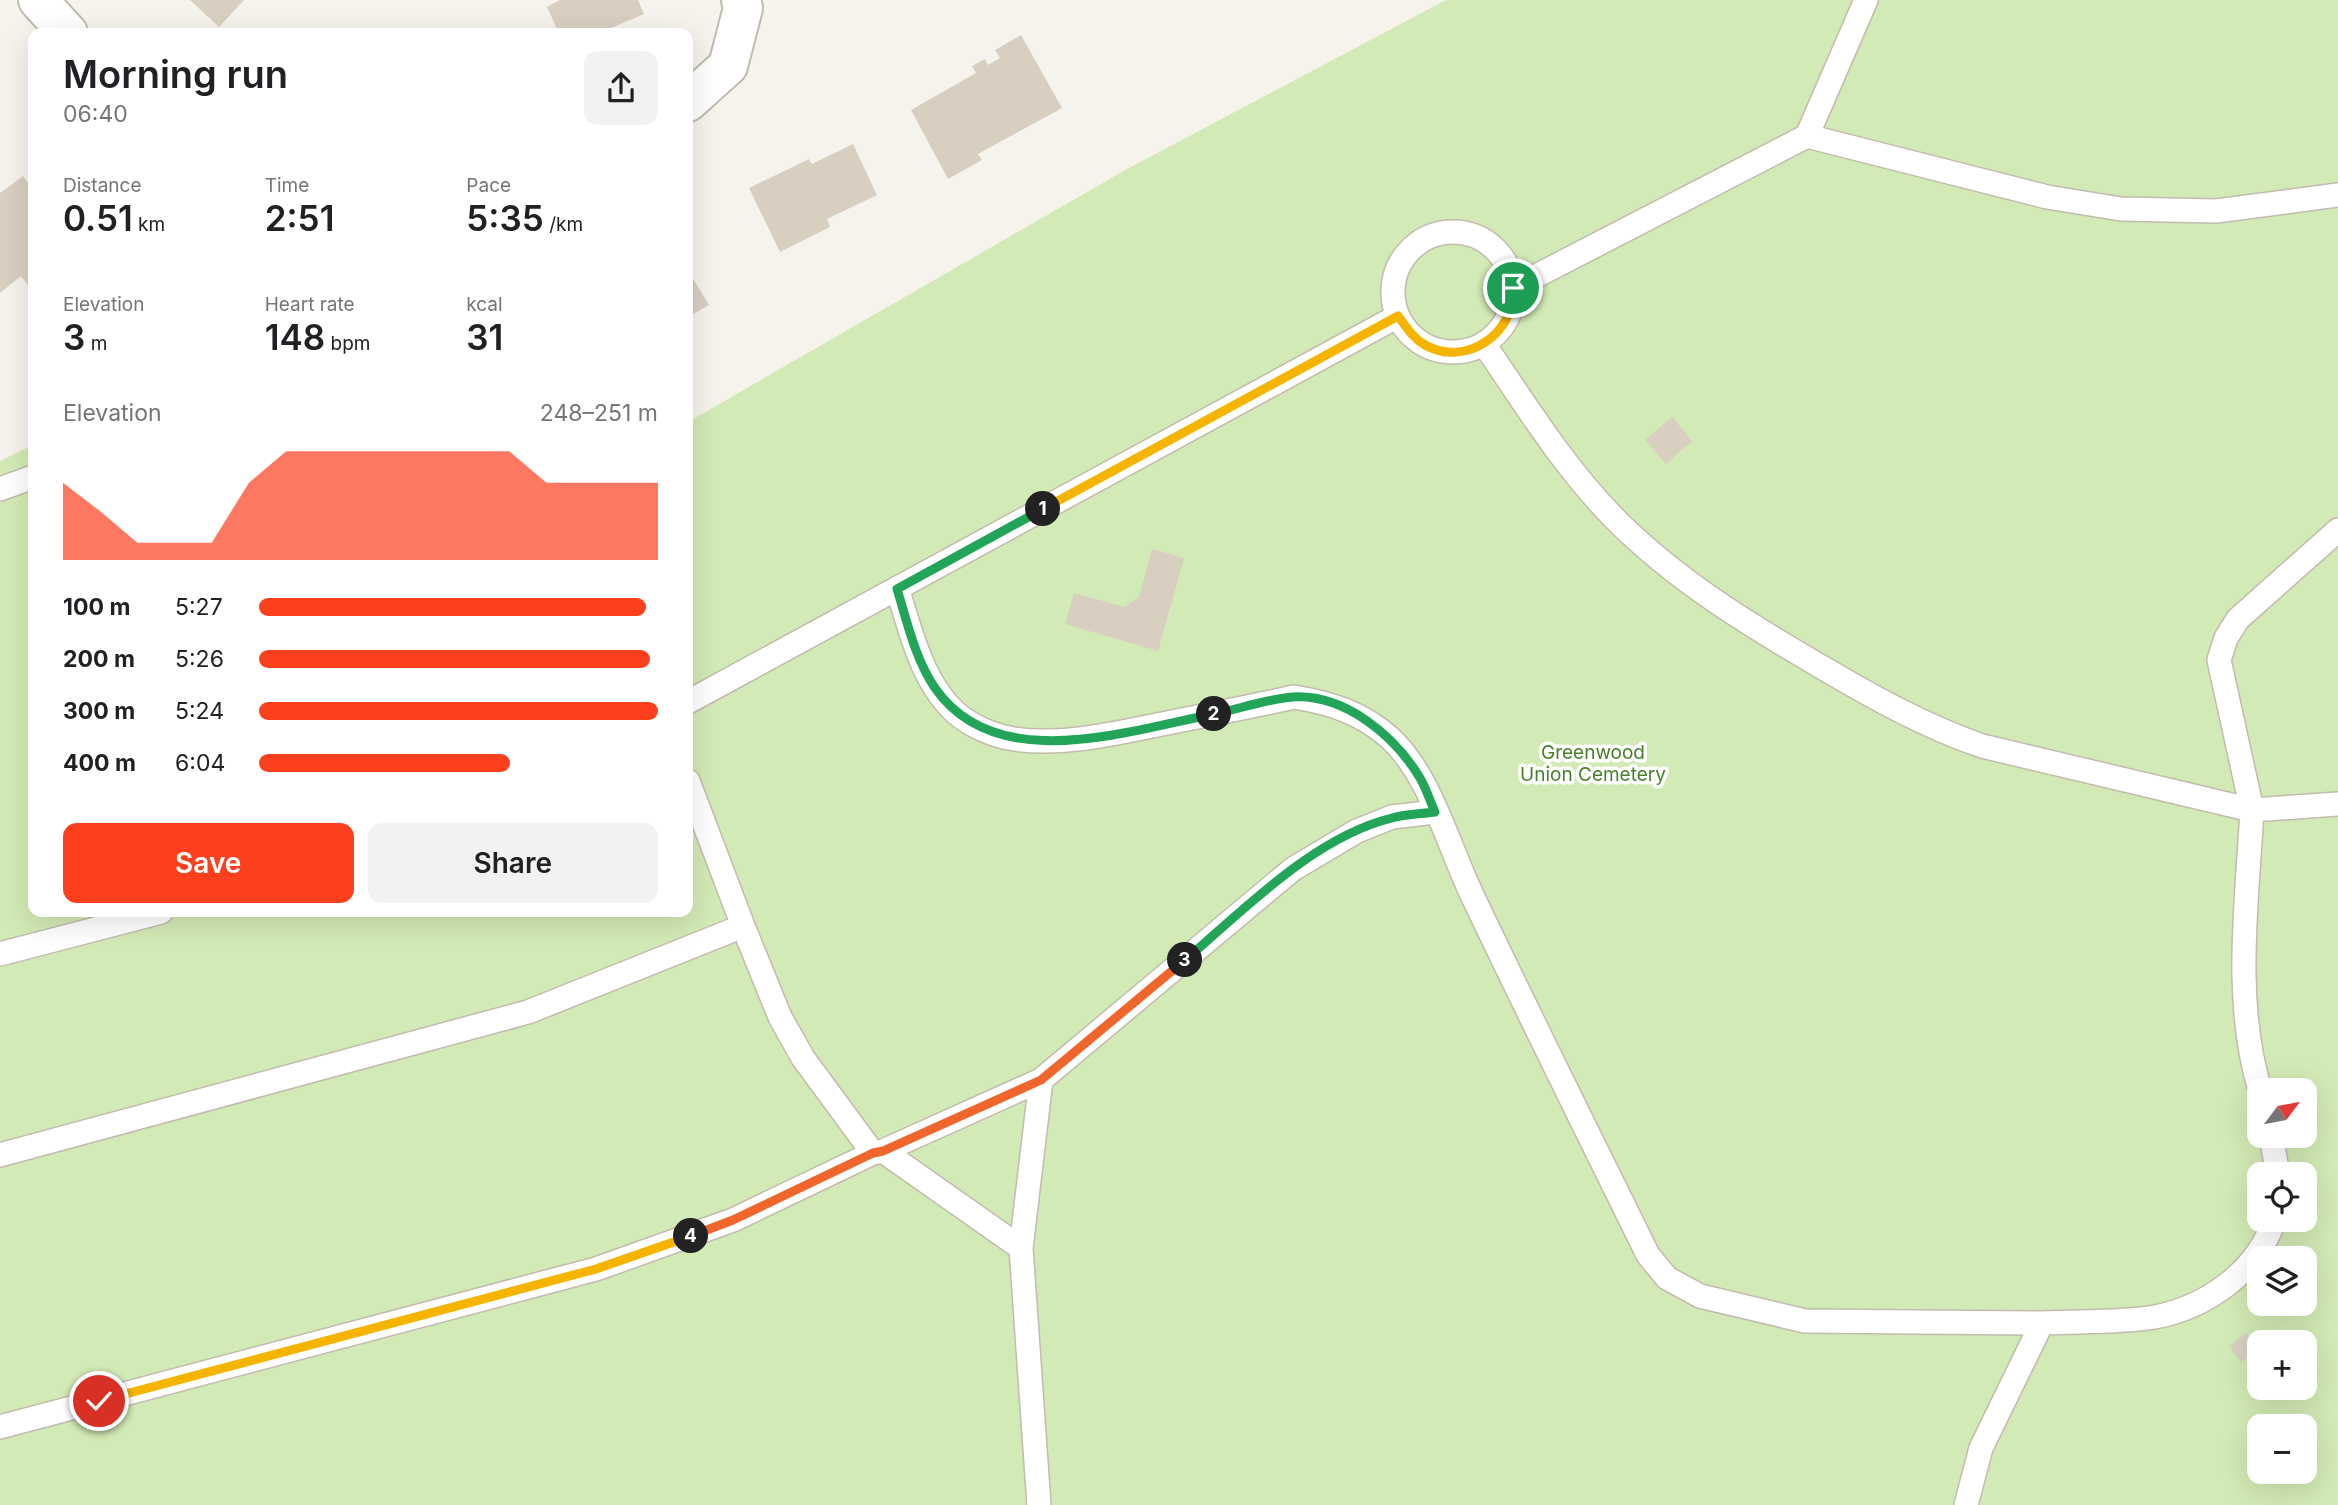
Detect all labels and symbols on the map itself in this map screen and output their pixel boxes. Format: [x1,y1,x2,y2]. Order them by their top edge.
pin [1483,258,1543,318]
pin: 1 [1026,491,1060,526]
pin: 2 [1196,696,1232,732]
park label: Greenwood Union Cemetery [1520,741,1666,786]
pin: 3 [1168,942,1202,978]
north arrow [2247,1078,2317,1148]
pin: 4 [674,1218,708,1254]
pin [69,1371,129,1431]

